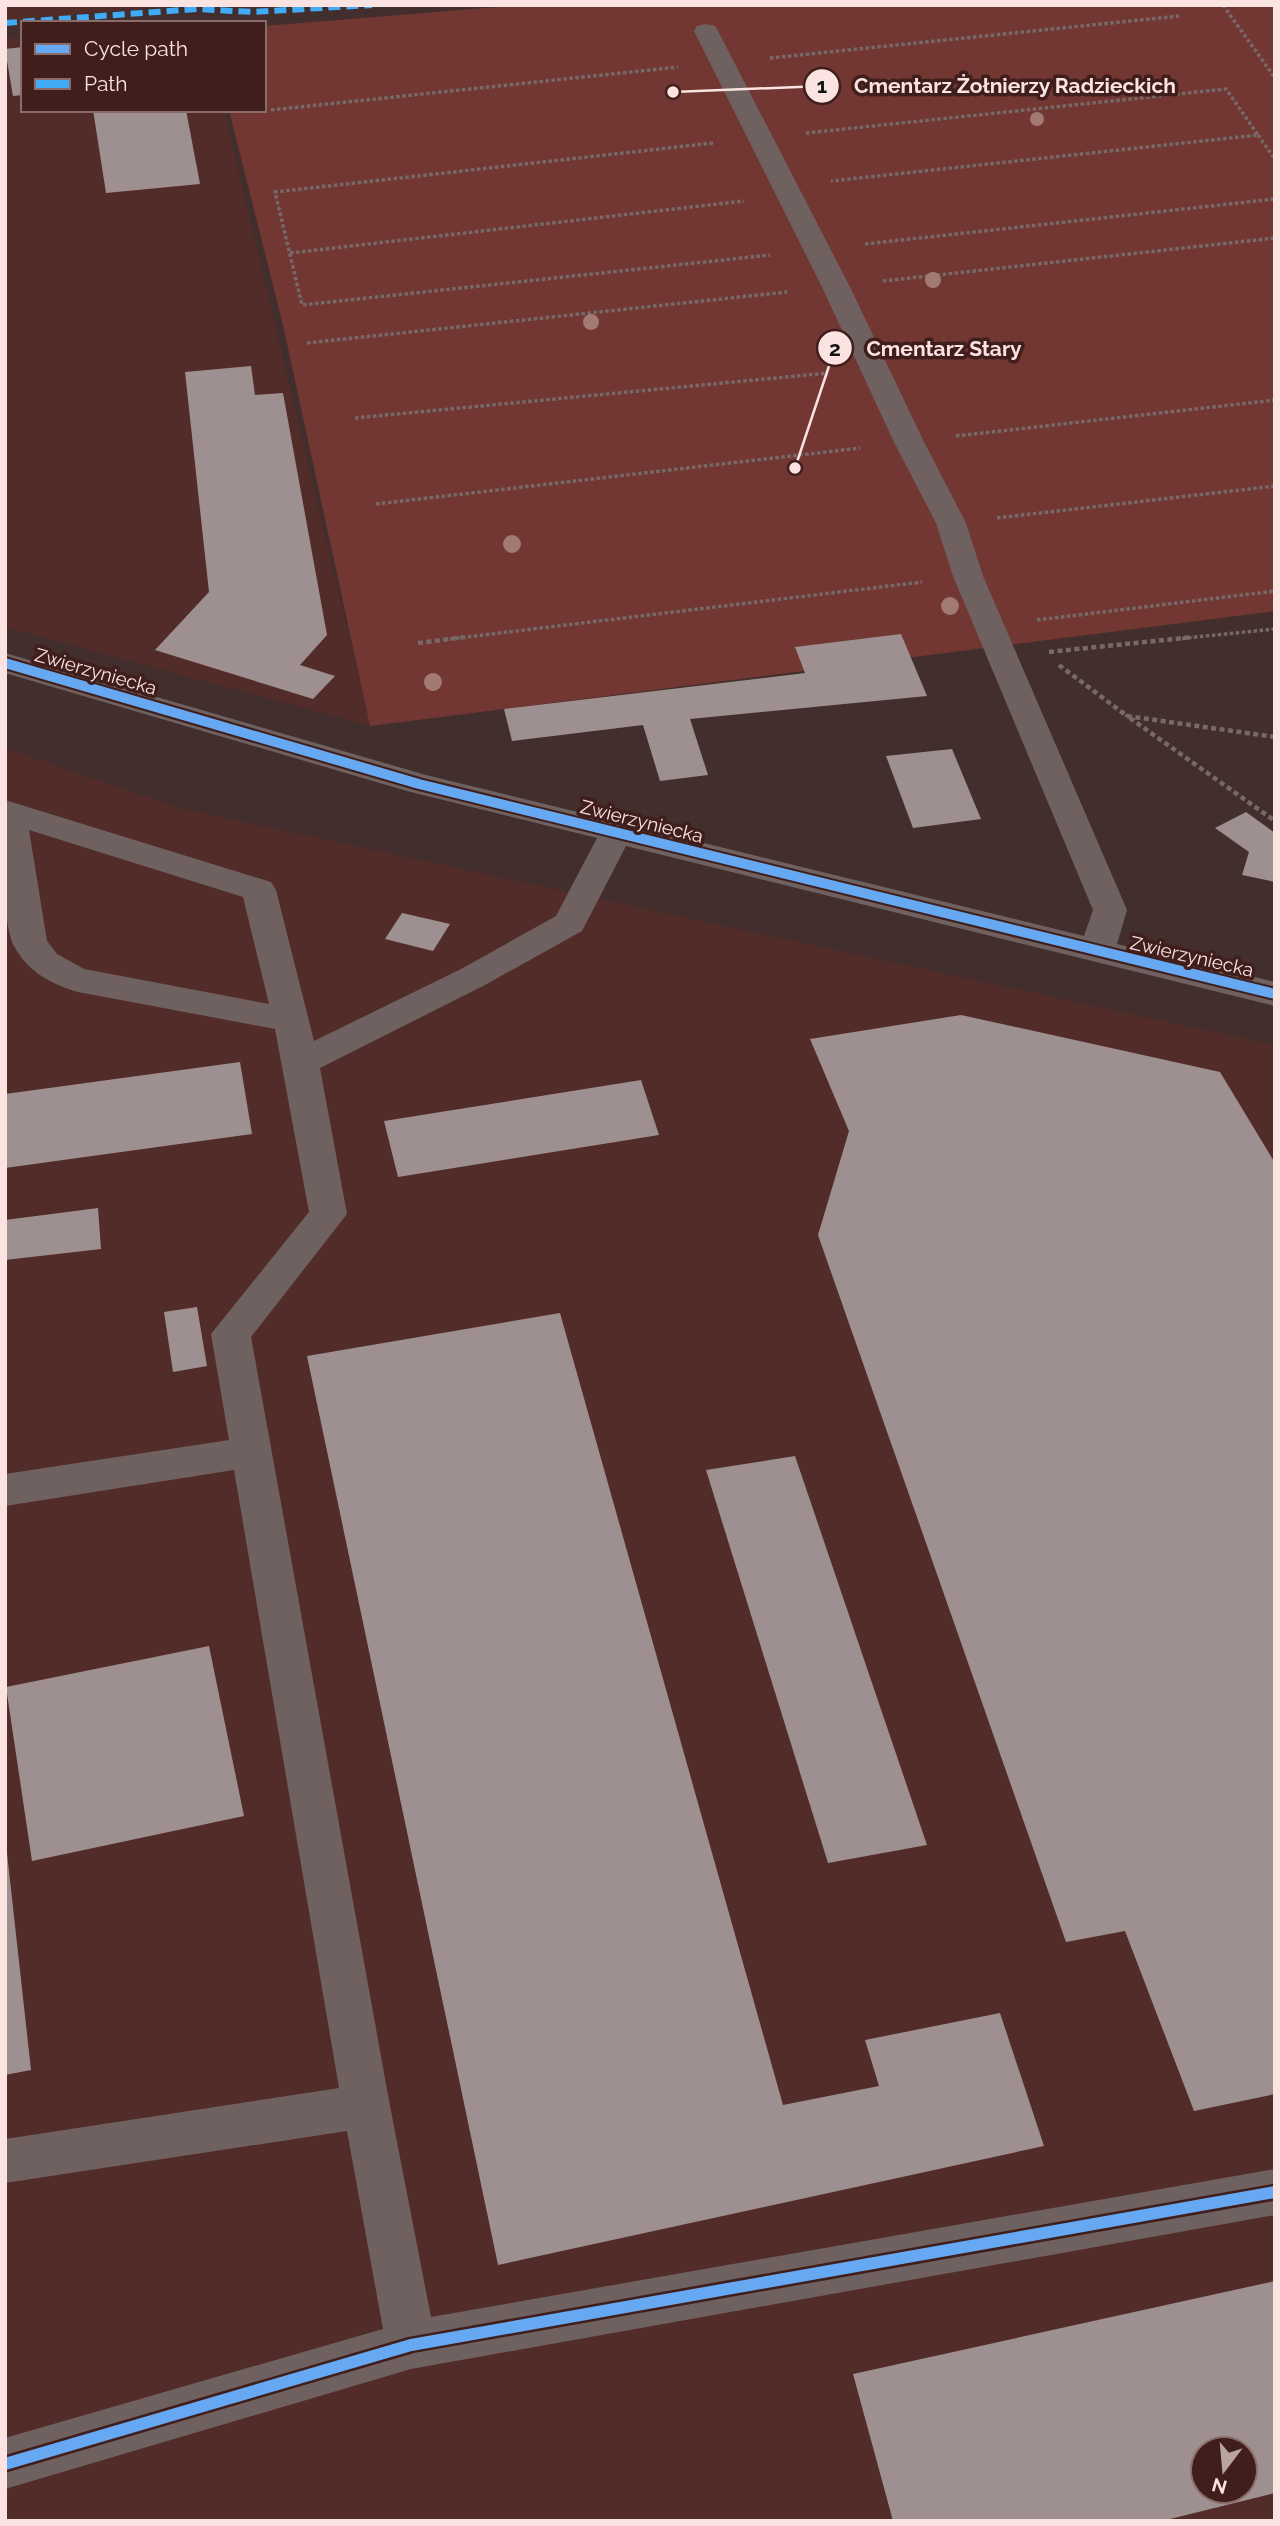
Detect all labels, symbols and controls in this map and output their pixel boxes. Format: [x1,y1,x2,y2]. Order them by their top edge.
legend [21,21,266,112]
text: Cycle path [84,36,188,61]
callout: Cmentarz Żołnierzy Radzieckich [805,65,1190,107]
text: Path [84,71,128,96]
text: 1 [817,73,827,98]
text: Cmentarz Żołnierzy Radzieckich [854,73,1176,98]
callout: Cmentarz Stary [818,327,1036,369]
text: 2 [829,336,841,361]
text: Cmentarz Stary [866,336,1022,361]
street label: Zwierzyniecka [32,643,160,699]
street label: Zwierzyniecka [578,795,706,847]
street label: Zwierzyniecka [1128,931,1256,981]
north arrow [1189,2435,1259,2505]
text: N [1209,2474,1229,2499]

